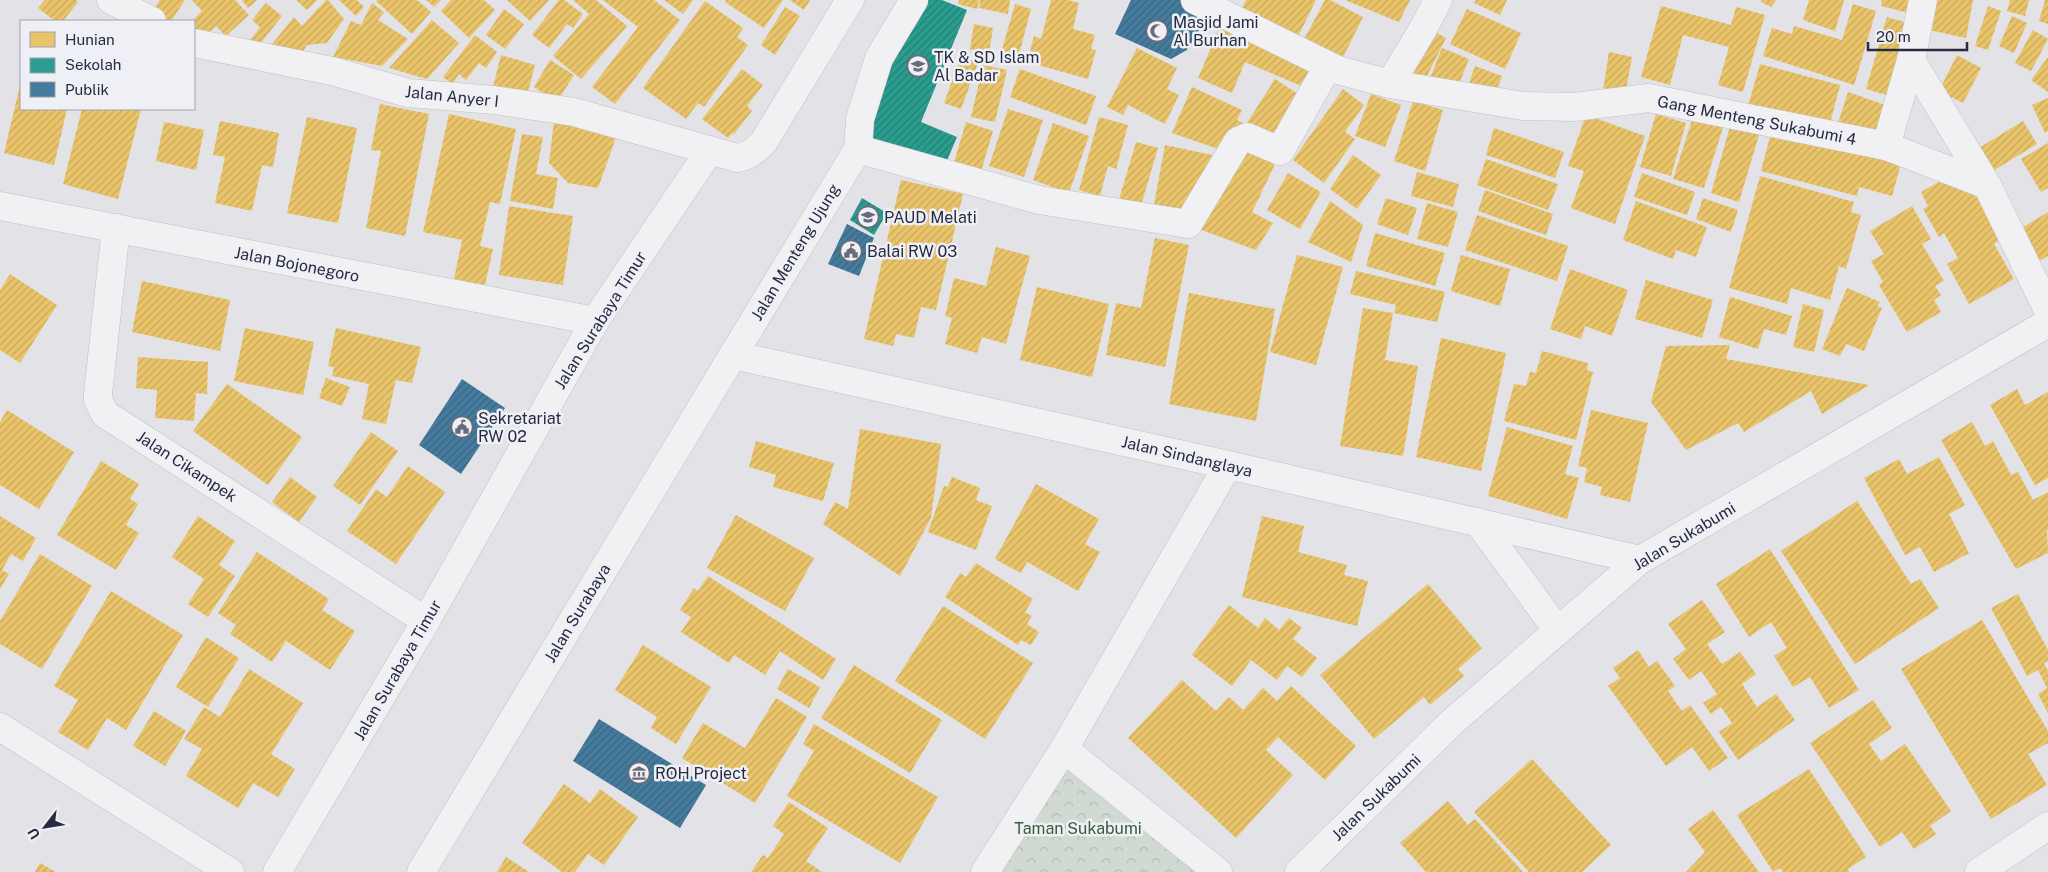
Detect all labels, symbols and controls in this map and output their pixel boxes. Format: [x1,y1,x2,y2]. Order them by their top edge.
place label: Masjid Jami Al Burhan [1173,13,1259,50]
mosque icon: Masjid Jami Al Burhan [1145,19,1169,43]
legend [20,20,195,110]
scale bar [1868,20,1967,52]
text: 20 m [1876,28,1911,45]
text: Hunian [65,31,115,48]
place label: TK & SD Islam Al Badar [934,48,1039,85]
school or university icon: TK & SD Islam Al Badar [906,54,930,78]
text: Sekolah [65,56,122,73]
text: Publik [65,81,109,98]
street label: Jalan Anyer I [404,82,500,111]
street label: Gang Menteng Sukabumi 4 [1656,92,1858,149]
street label: Jalan Menteng Ujung [747,180,844,324]
school or university icon: PAUD Melati [856,205,880,229]
place label: PAUD Melati [884,208,977,227]
public building icon: Balai RW 03 [839,239,863,263]
place label: Balai RW 03 [867,242,957,261]
street label: Jalan Bojonegoro [233,243,361,286]
street label: Jalan Surabaya Timur [550,248,651,393]
place label: Sekretariat RW 02 [478,409,562,446]
public building icon: Sekretariat RW 02 [450,415,474,439]
street label: Jalan Cikampek [133,427,241,506]
street label: Jalan Sindanglaya [1119,432,1254,481]
street label: Jalan Sukabumi [1630,498,1739,575]
street label: Jalan Surabaya [540,560,614,666]
street label: Jalan Surabaya Timur [349,597,445,744]
street label: Jalan Sukabumi [1328,750,1425,845]
museum icon: ROH Project [627,761,651,785]
place label: ROH Project [655,764,747,783]
north arrow [20,802,70,852]
park label: Taman Sukabumi [1014,819,1142,838]
text: U [24,825,43,842]

